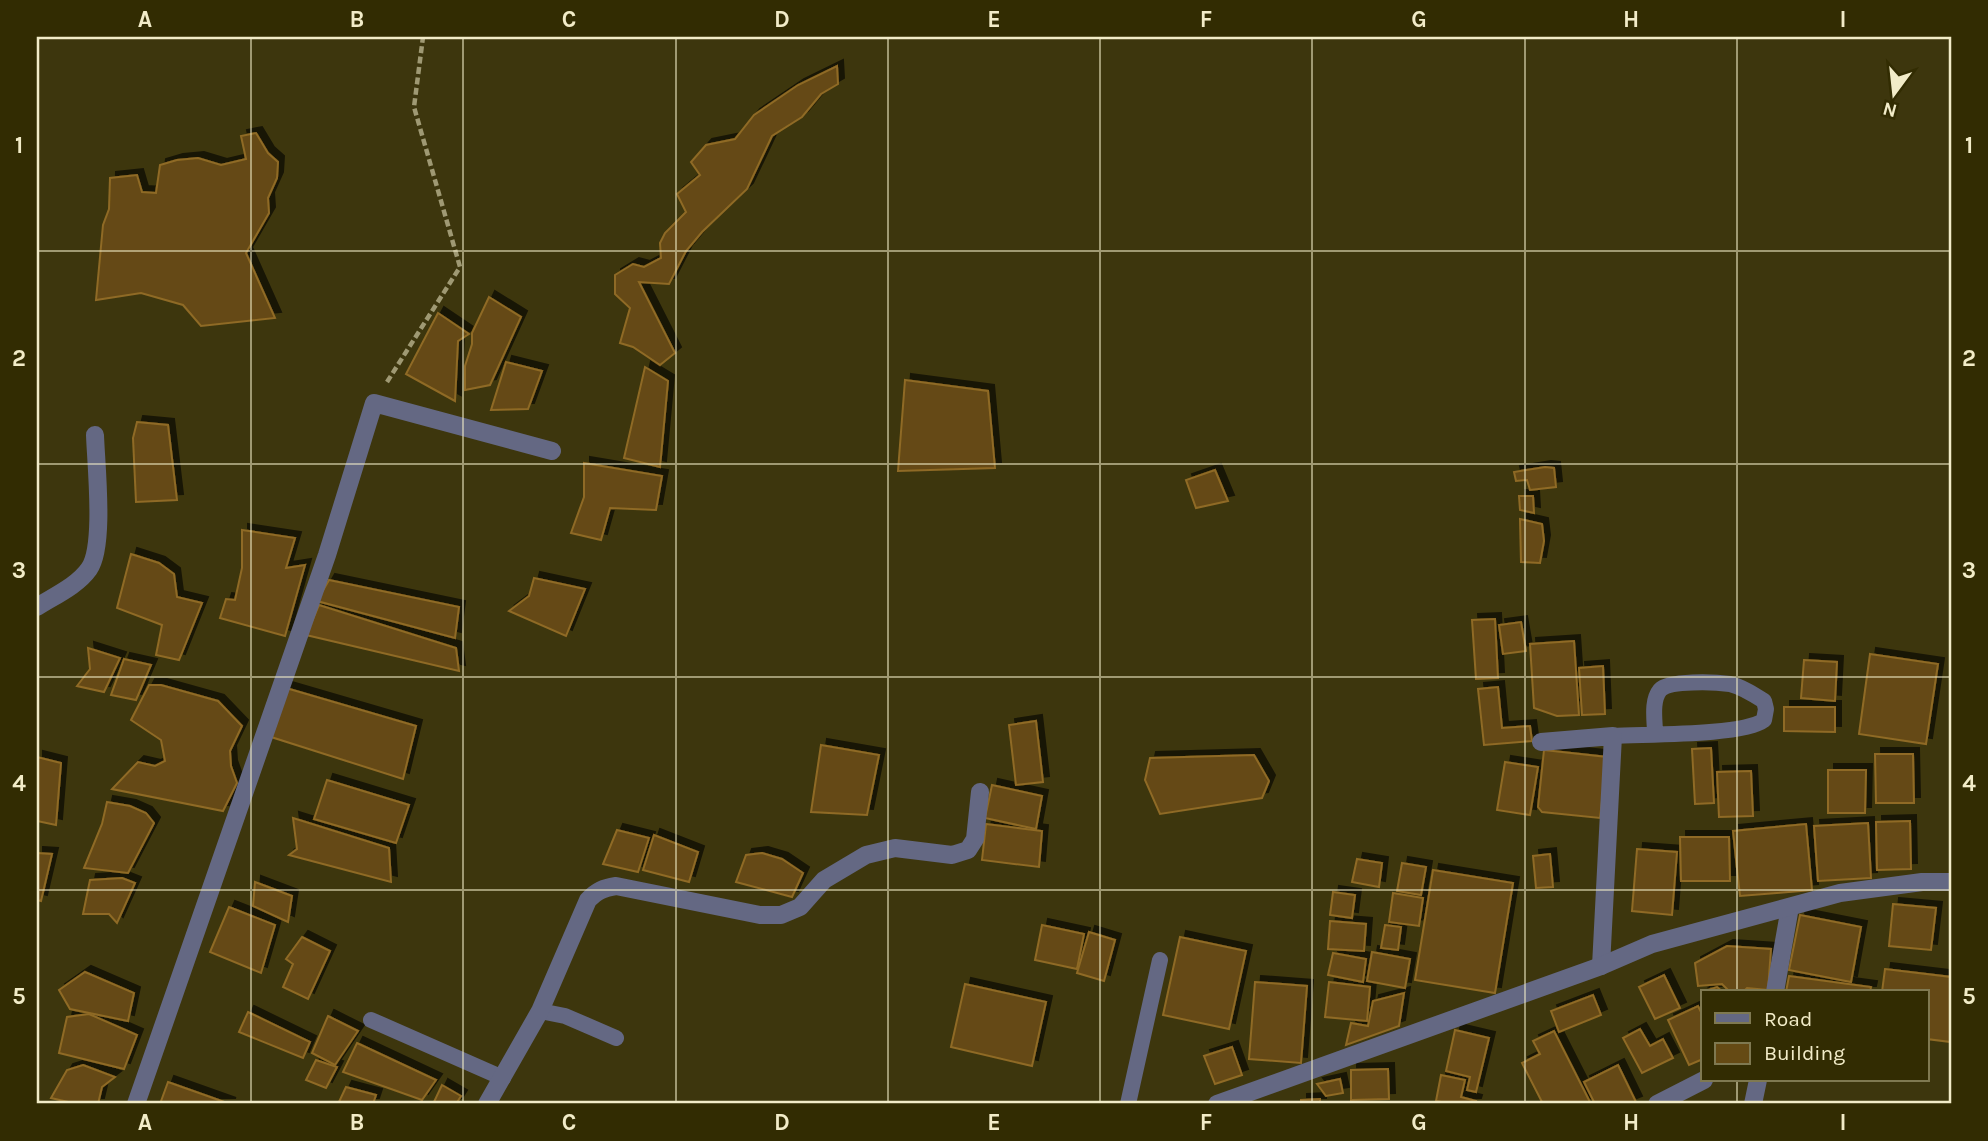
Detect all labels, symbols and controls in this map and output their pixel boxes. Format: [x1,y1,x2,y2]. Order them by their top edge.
text: A [138,6,152,33]
text: B [350,6,364,33]
text: C [562,6,576,33]
text: D [774,6,790,33]
text: E [987,6,1001,33]
text: F [1200,6,1212,33]
text: G [1411,6,1427,33]
text: H [1623,6,1639,33]
text: I [1839,6,1847,33]
north arrow [1858,60,1928,130]
text: N [1880,97,1899,122]
text: 1 [15,132,23,159]
text: 1 [1965,132,1973,159]
text: 2 [12,345,26,372]
text: 2 [1962,345,1976,372]
text: 3 [12,557,26,584]
text: 3 [1962,557,1976,584]
text: 4 [12,770,26,797]
text: 4 [1962,770,1976,797]
text: 5 [12,983,26,1010]
text: 5 [1962,983,1976,1010]
legend [1701,990,1928,1082]
text: Road [1764,1007,1812,1031]
text: Building [1764,1041,1845,1065]
text: A [138,1109,152,1136]
text: B [350,1109,364,1136]
text: C [562,1109,576,1136]
text: D [774,1109,790,1136]
text: E [987,1109,1001,1136]
text: F [1200,1109,1212,1136]
text: G [1411,1109,1427,1136]
text: H [1623,1109,1639,1136]
text: I [1839,1109,1847,1136]

